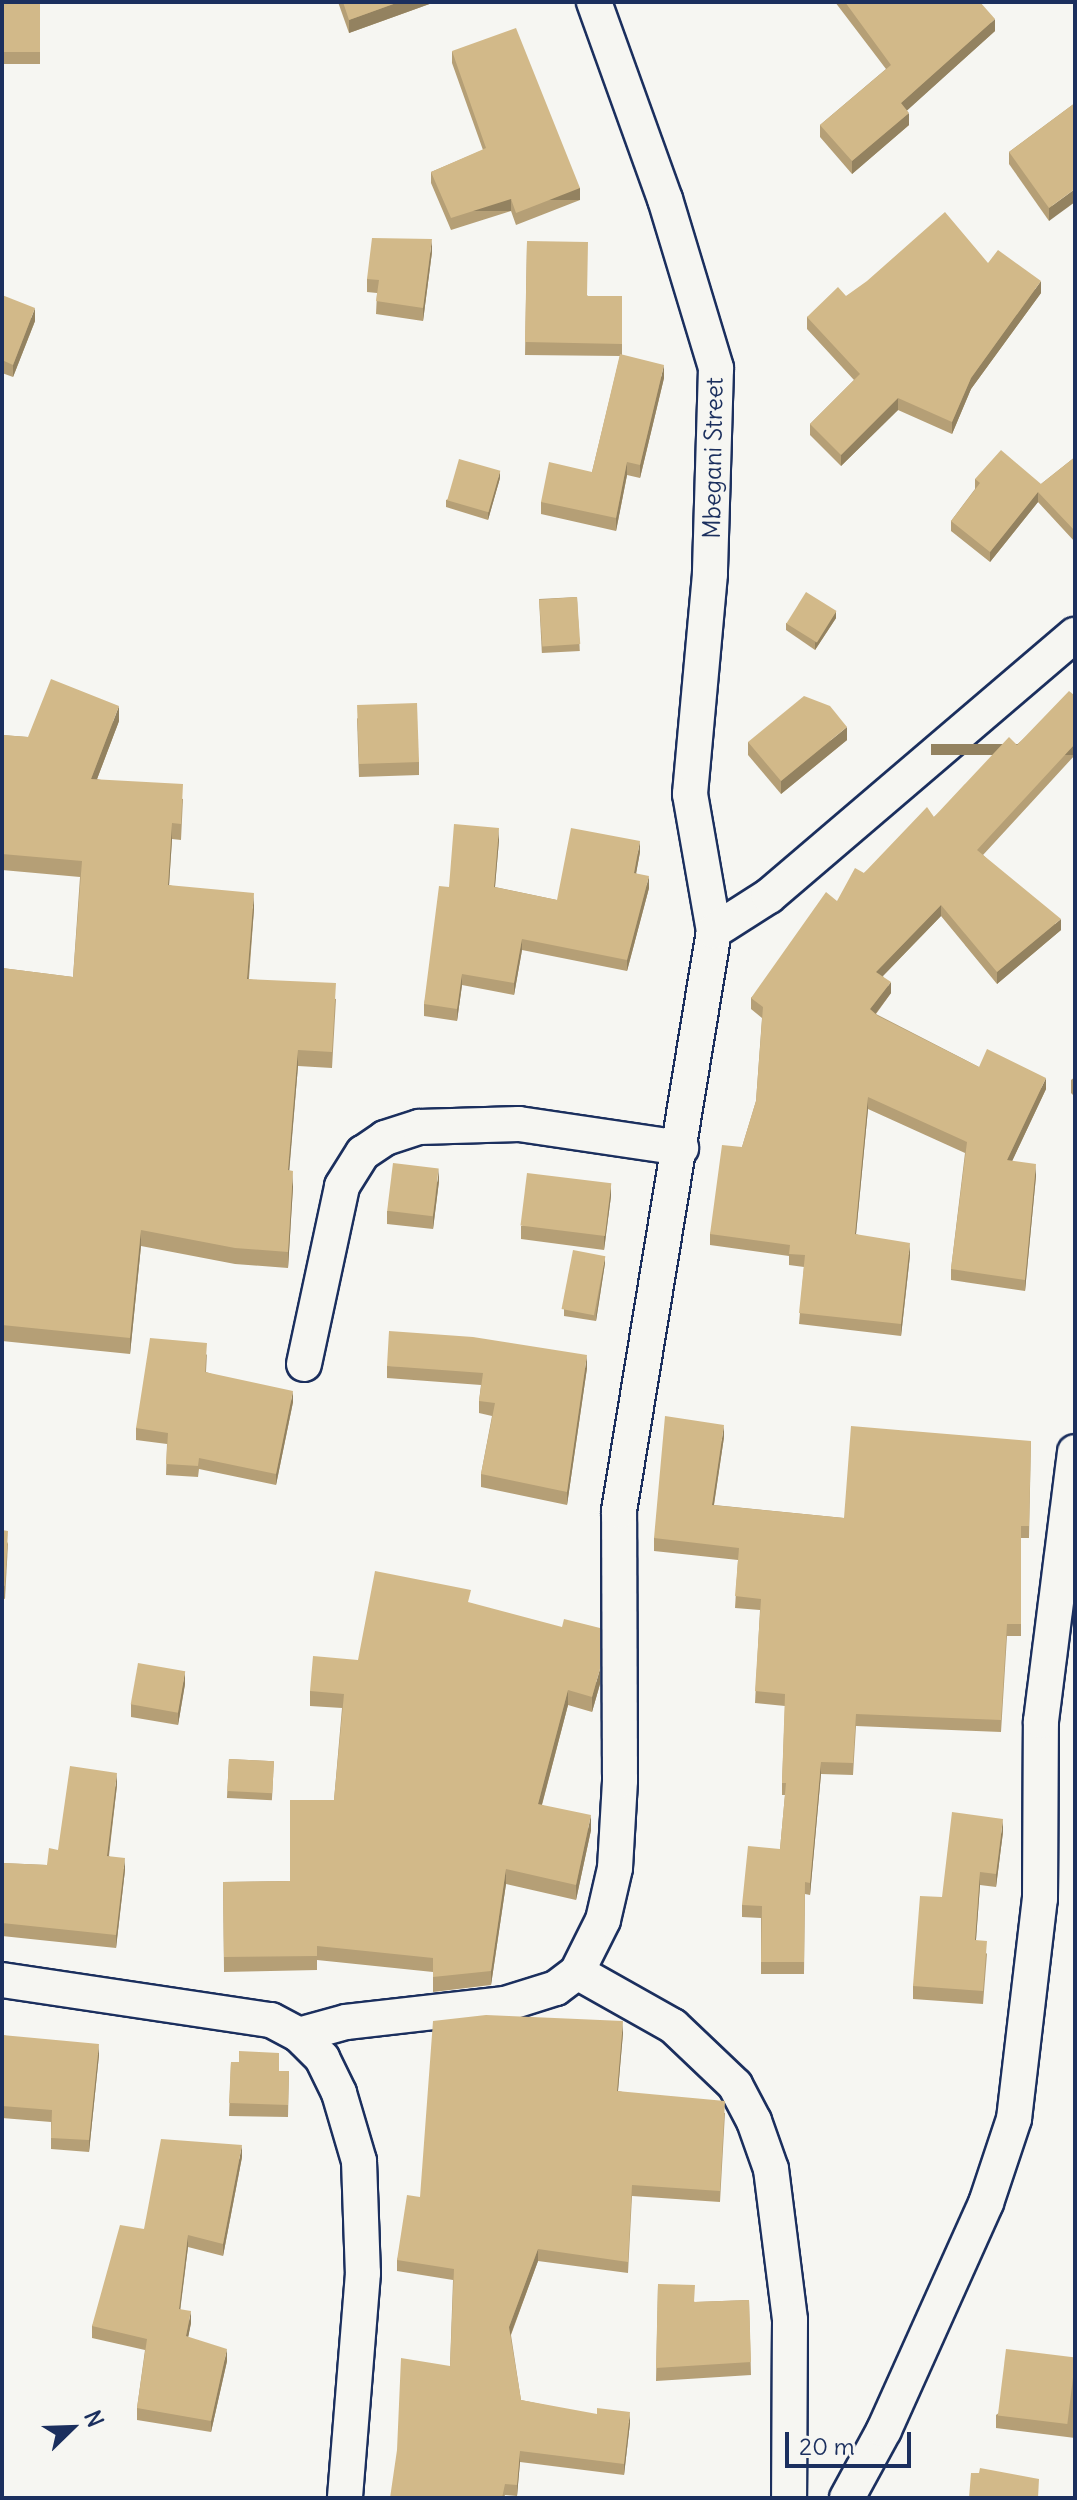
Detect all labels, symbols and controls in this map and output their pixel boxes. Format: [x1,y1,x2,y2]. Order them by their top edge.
street label: Mbegani Street [697,377,729,539]
north arrow [32,2388,112,2468]
text: N [78,2406,110,2431]
scale bar [789,2416,915,2466]
text: 20 m [799,2431,855,2461]

